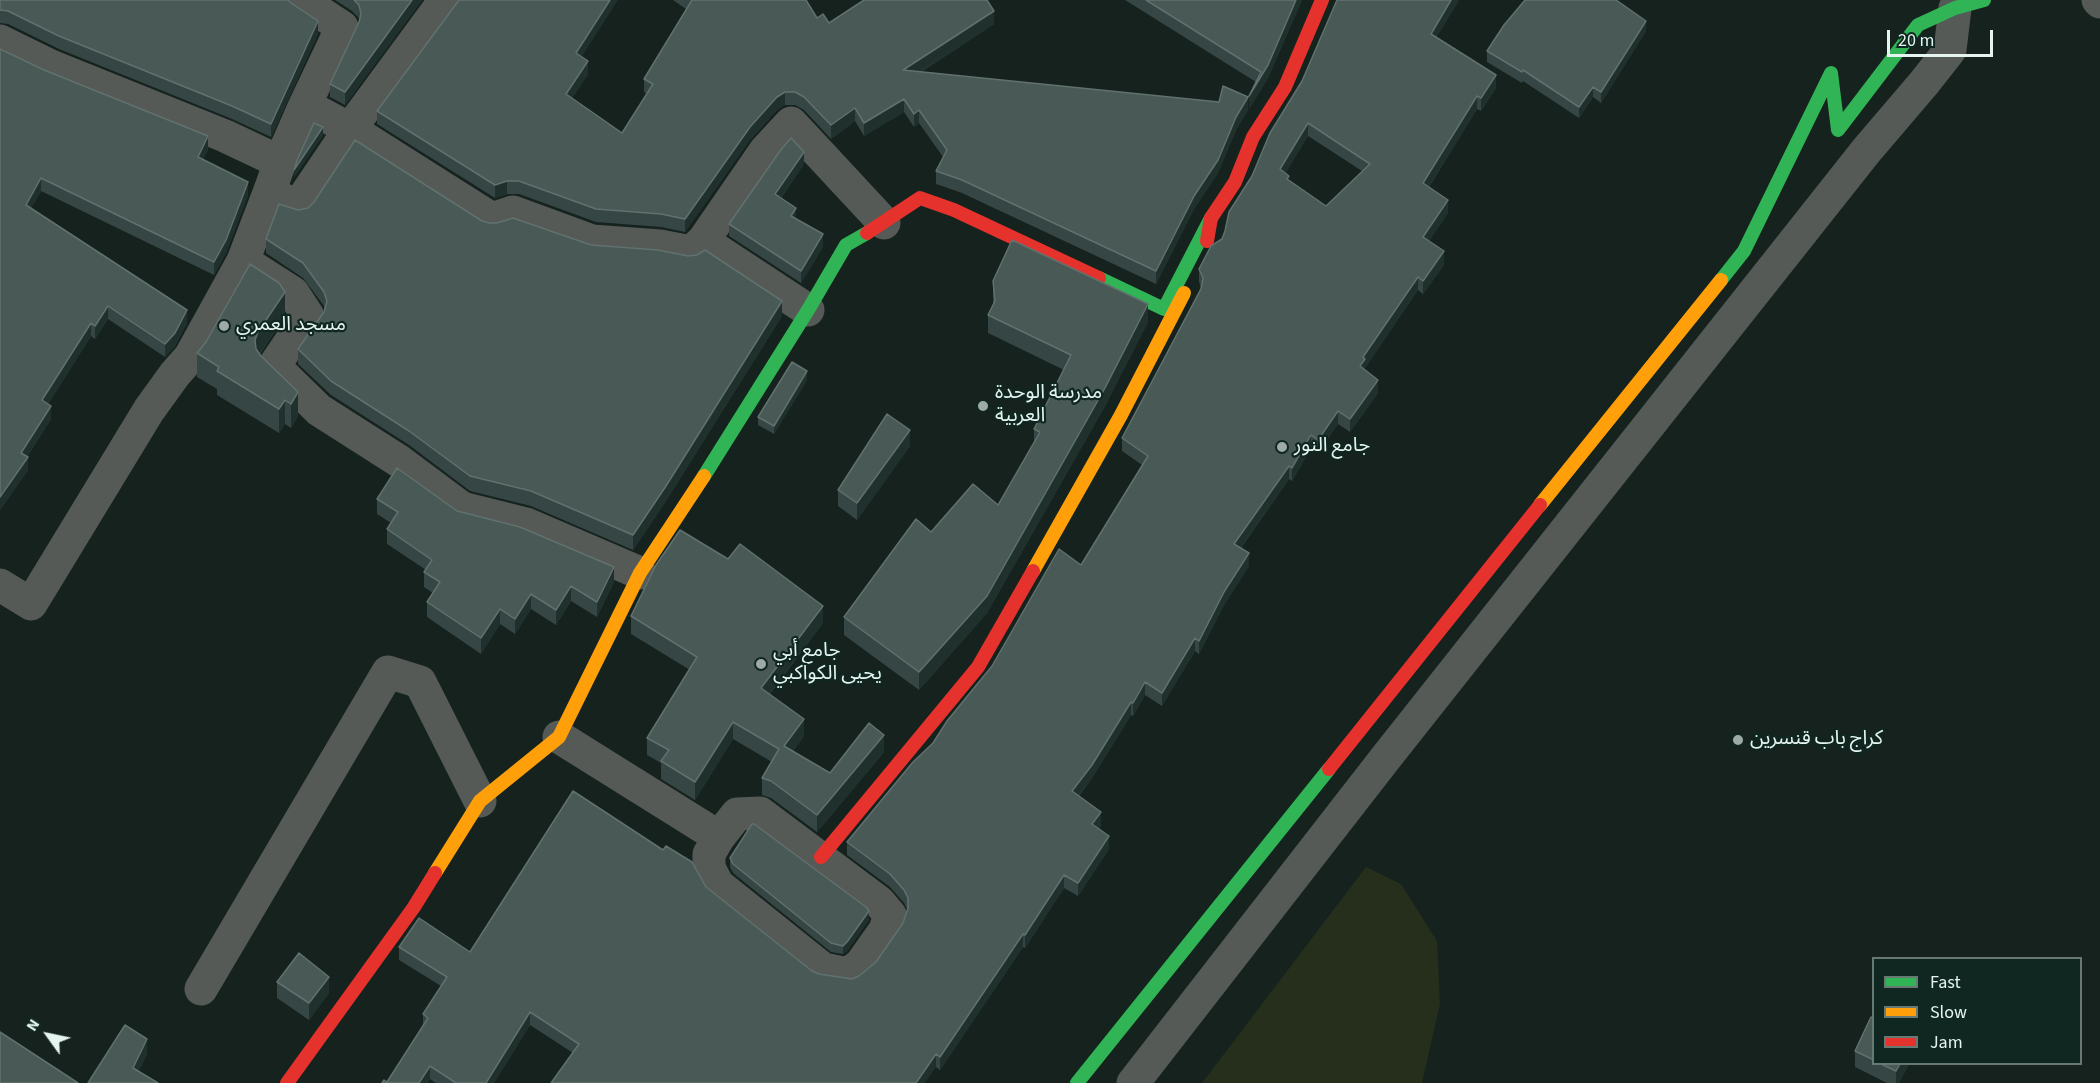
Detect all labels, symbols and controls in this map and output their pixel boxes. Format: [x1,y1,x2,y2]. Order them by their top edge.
scale bar [1890,18,1996,56]
text: 20 m [1898,28,1934,53]
place label: مسجد العمري [236,314,346,338]
marker: مسجد العمري [217,319,231,333]
place label: مدرسة الوحدة العربية [995,382,1102,429]
marker: مدرسة الوحدة العربية [976,399,990,413]
place label: جامع النور [1294,435,1370,459]
marker: جامع النور [1275,440,1289,454]
place label: جامع أبي يحيى الكواكبي [773,640,882,687]
marker: جامع أبي يحيى الكواكبي [754,657,768,671]
place label: كراج باب قنسرين [1750,728,1883,752]
marker: كراج باب قنسرين [1731,733,1745,747]
legend [1872,957,2082,1065]
text: Fast [1930,970,1961,995]
text: Slow [1930,1000,1967,1025]
north arrow [18,1005,78,1065]
text: N [21,1015,45,1036]
text: Jam [1930,1030,1963,1055]

